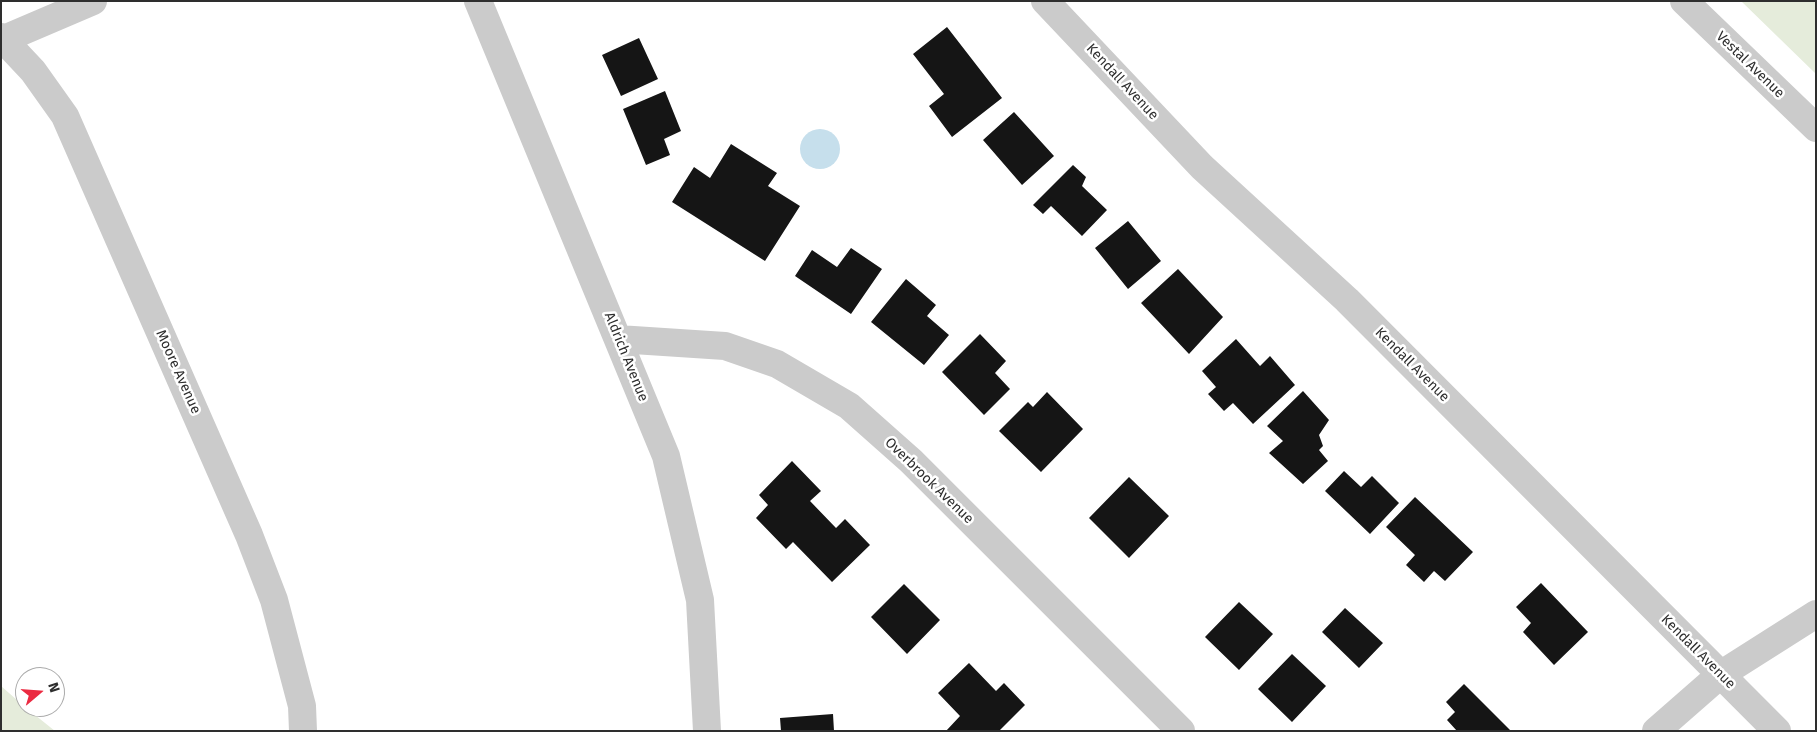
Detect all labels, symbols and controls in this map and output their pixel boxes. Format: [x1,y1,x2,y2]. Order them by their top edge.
street label: Vestal Avenue [1712,28,1788,102]
street label: Kendall Avenue [1082,40,1162,124]
street label: Aldrich Avenue [600,310,652,404]
street label: Kendall Avenue [1371,324,1453,406]
street label: Moore Avenue [152,327,204,417]
street label: Overbrook Avenue [881,434,977,528]
street label: Kendall Avenue [1657,611,1739,693]
north arrow [15,667,65,717]
text: N [44,680,63,695]

